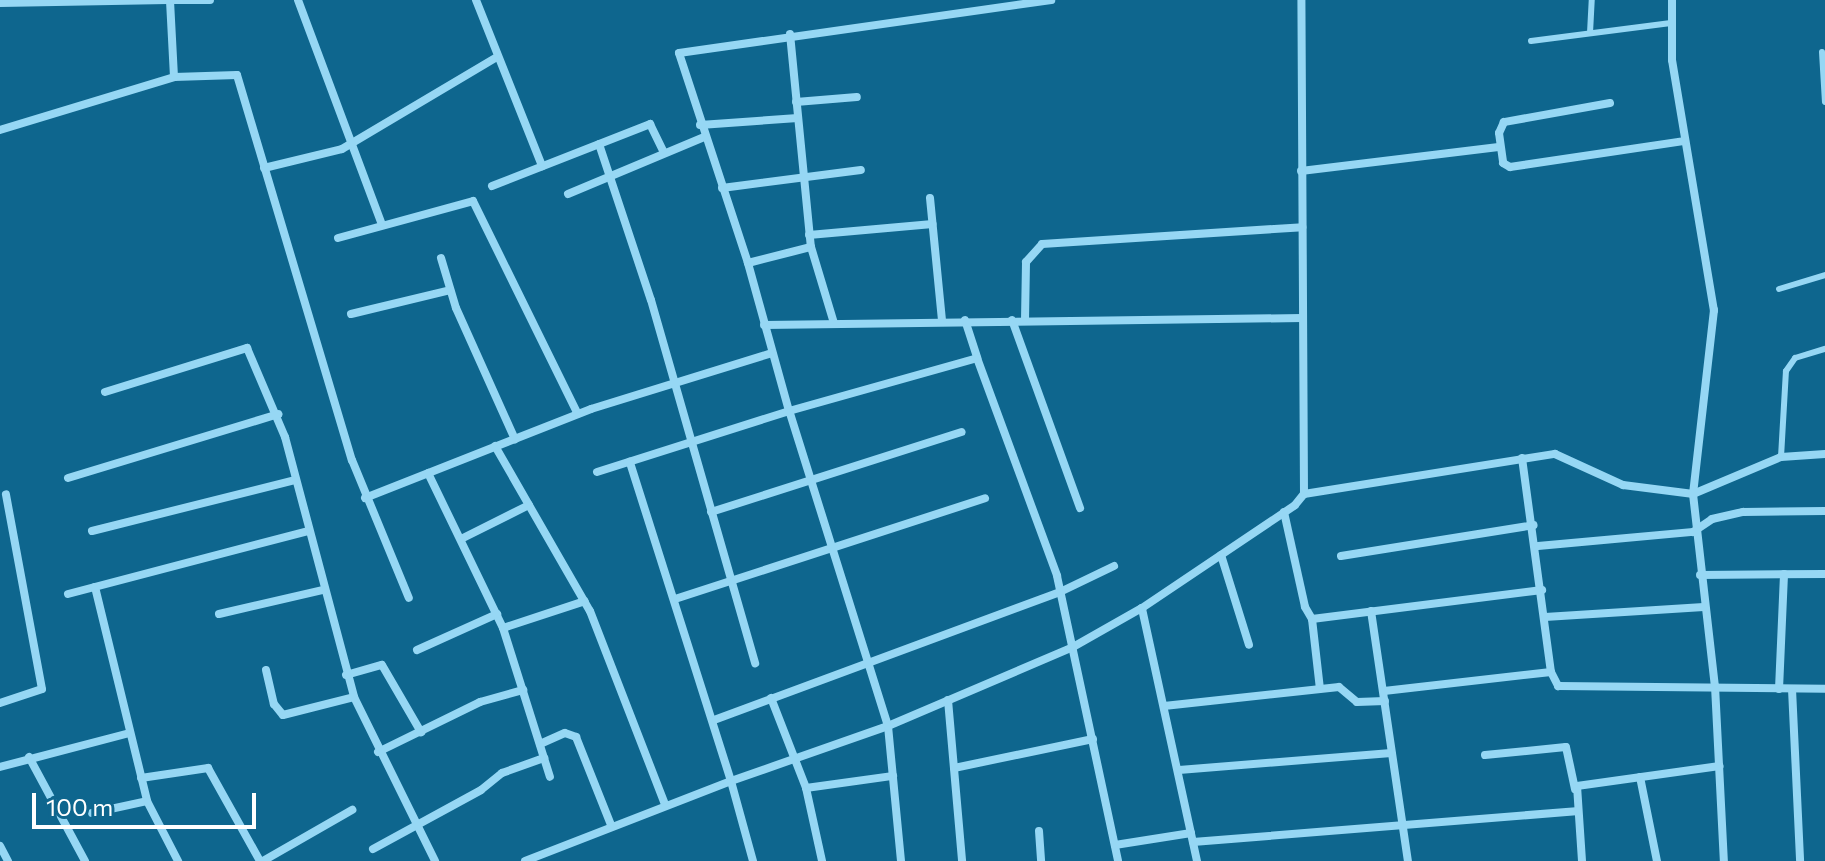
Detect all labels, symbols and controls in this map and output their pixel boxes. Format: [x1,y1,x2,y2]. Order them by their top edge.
scale bar [36,777,260,827]
text: 100 m [46,792,113,821]

